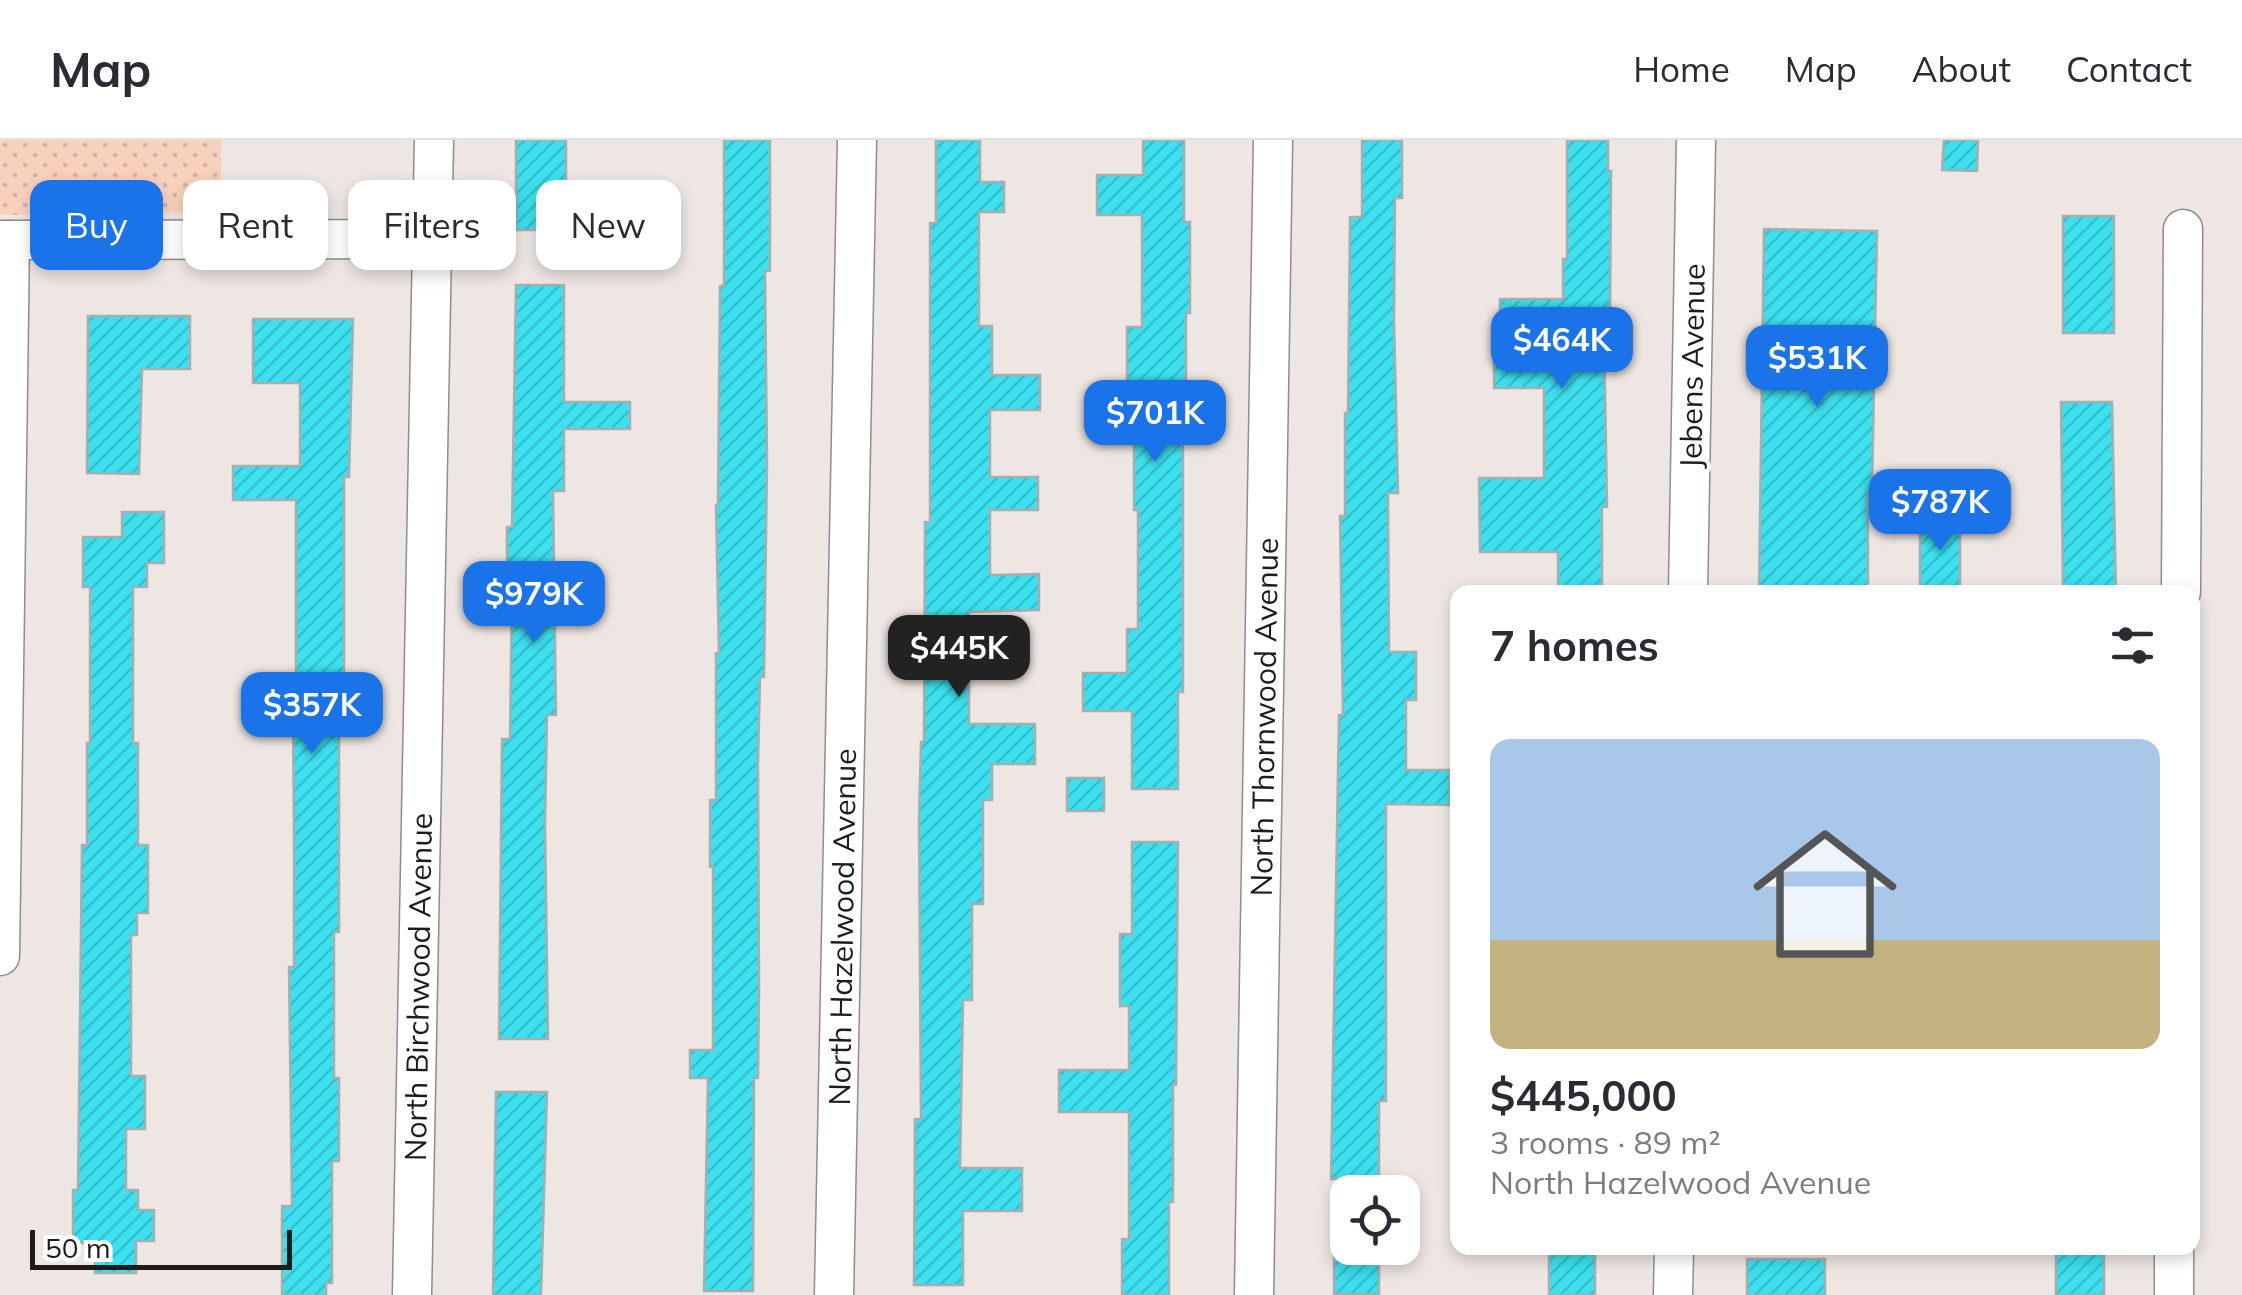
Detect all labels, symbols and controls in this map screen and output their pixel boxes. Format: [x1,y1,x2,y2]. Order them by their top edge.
text: Map [50,39,151,99]
text: Home [1633,47,1730,91]
text: Map [1785,47,1857,91]
text: About [1912,47,2011,91]
text: Contact [2066,47,2192,91]
chip: Buy [30,180,163,270]
chip: Rent [183,180,328,270]
chip: Filters [348,180,516,270]
chip: New [536,180,681,270]
street label: Jebens Avenue [1671,263,1713,469]
pin: $464K [1492,307,1632,392]
text: $464K [1513,319,1611,359]
pin: $531K [1747,325,1887,410]
text: $531K [1768,337,1866,377]
pin: $701K [1085,380,1225,465]
text: $701K [1106,392,1204,432]
pin: $787K [1870,469,2010,554]
text: $787K [1891,481,1989,521]
street label: North Thornwood Avenue [1242,537,1286,897]
pin: $979K [464,561,604,646]
text: $979K [485,573,583,613]
pin: $445K [889,615,1029,700]
icon: filters [2105,618,2160,673]
text: 7 homes [1490,619,1659,672]
text: $445K [910,627,1008,667]
pin: $357K [242,672,382,757]
text: $357K [263,684,361,724]
street label: North Hazelwood Avenue [820,748,864,1106]
icon: home [1735,804,1915,984]
street label: North Birchwood Avenue [396,813,440,1161]
text: $445,000 [1490,1069,1677,1122]
text: 3 rooms · 89 m² [1490,1122,1721,1162]
text: North Hazelwood Avenue [1490,1162,1871,1202]
map controls [1330,1175,1420,1265]
button: locate [1330,1175,1420,1265]
scale bar [30,1225,292,1270]
text: 50 m [45,1230,111,1265]

